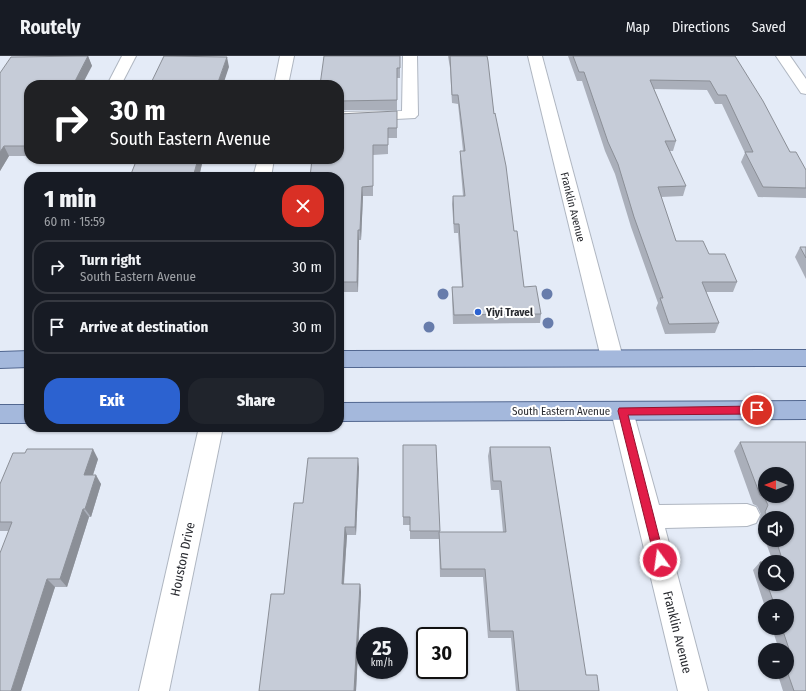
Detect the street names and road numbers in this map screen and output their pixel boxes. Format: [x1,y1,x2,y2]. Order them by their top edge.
street label: Franklin Avenue [558,171,587,243]
street label: South Eastern Avenue [512,405,610,418]
street label: Houston Drive [167,521,198,598]
street label: Franklin Avenue [660,589,695,675]

